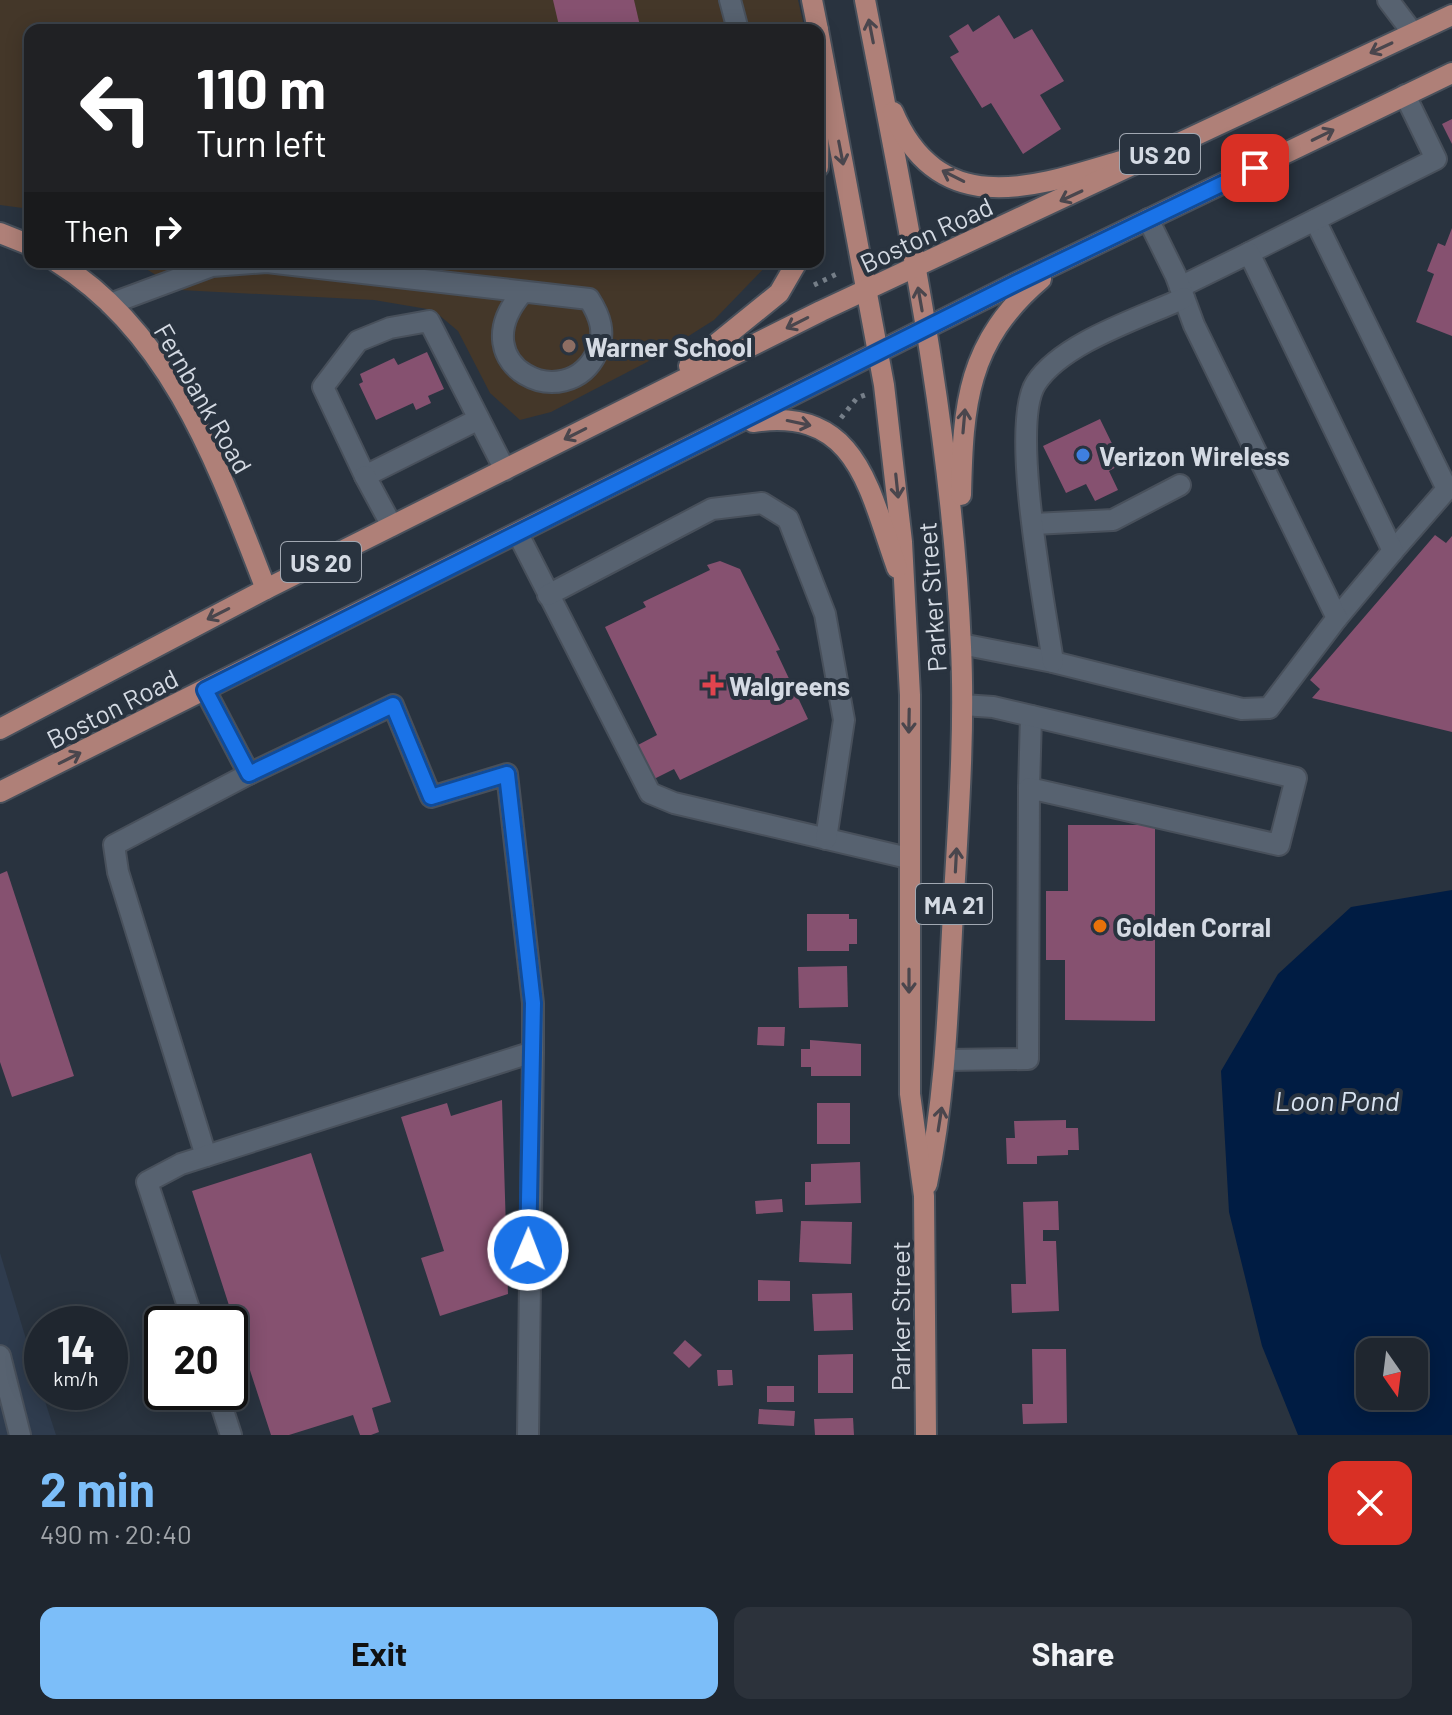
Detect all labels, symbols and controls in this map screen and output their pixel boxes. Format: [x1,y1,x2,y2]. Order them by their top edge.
one-way arrow [863,19,878,44]
one-way arrow [1370,41,1394,56]
text: 110 m [196,53,326,120]
icon: left [64,56,168,160]
text: Turn left [196,121,327,164]
one-way arrow [1310,127,1334,142]
road number: US 20 [1120,134,1200,174]
pin [1221,134,1289,202]
one-way arrow [835,140,850,166]
icon: arrive [1233,146,1277,190]
one-way arrow [942,168,966,183]
one-way arrow [1059,189,1083,204]
street label: Boston Road [855,190,997,278]
icon: right [145,208,189,252]
text: Then [64,212,129,248]
one-way arrow [912,287,927,312]
one-way arrow [785,316,809,332]
street label: Fernbank Road [149,317,259,479]
place label: Warner School [585,331,752,362]
marker: Warner School [560,337,578,355]
one-way arrow [957,408,972,435]
one-way arrow [785,416,811,431]
one-way arrow [564,427,588,443]
place label: Verizon Wireless [1099,440,1290,471]
marker: Verizon Wireless [1074,446,1092,464]
one-way arrow [889,472,904,499]
street label: Parker Street [910,521,952,673]
road number: US 20 [281,542,361,582]
one-way arrow [206,607,230,623]
street label: Boston Road [41,662,183,754]
place label: Walgreens [729,670,850,701]
marker: Walgreens [704,676,722,694]
one-way arrow [901,707,917,734]
one-way arrow [57,749,81,765]
one-way arrow [949,847,964,874]
road number: MA 21 [916,884,992,924]
place label: Golden Corral [1116,911,1271,942]
marker: Golden Corral [1091,917,1109,935]
one-way arrow [901,967,917,994]
water label: Loon Pond [1275,1083,1400,1117]
one-way arrow [933,1107,948,1132]
position arrow [486,1208,570,1292]
street label: Parker Street [884,1241,915,1391]
speed limit sign: 20 [144,1306,248,1410]
text: 14 [57,1324,95,1372]
north arrow [1356,1338,1428,1410]
map controls [1356,1338,1428,1410]
text: km/h [53,1366,99,1390]
text: 2 min [40,1459,155,1517]
button: close [1328,1461,1412,1545]
text: 490 m · 20:40 [40,1518,192,1549]
button: Exit [40,1607,718,1699]
button: Share [734,1607,1412,1699]

